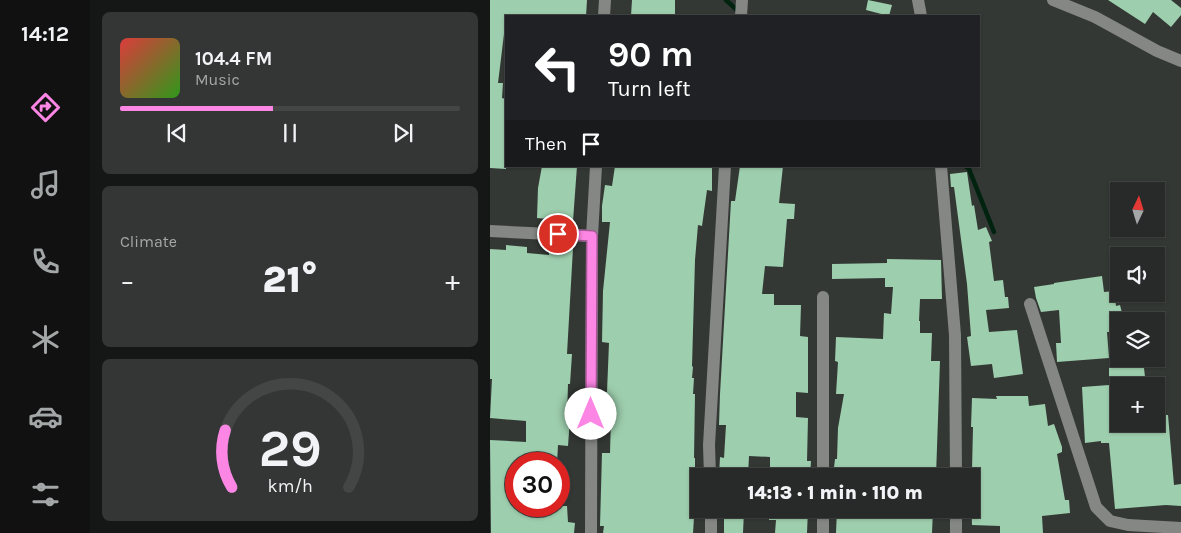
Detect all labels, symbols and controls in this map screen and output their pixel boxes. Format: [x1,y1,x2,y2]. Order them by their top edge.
text: 14:12 [21,21,69,47]
text: 90 m [608,34,694,75]
icon: left [525,35,590,100]
text: 104.4 FM [195,48,272,70]
text: Music [195,70,240,89]
text: Turn left [608,76,691,102]
icon: directions [28,90,63,125]
icon: previous [163,119,191,147]
icon: pause [276,119,304,147]
icon: next [389,119,417,147]
icon: arrive [577,130,605,158]
text: Then [525,133,567,155]
icon: music [28,167,63,202]
north arrow [1110,182,1165,238]
map controls [1110,182,1165,432]
pin [537,213,579,255]
icon: arrive [544,220,572,248]
text: Climate [120,232,177,251]
icon: phone [28,244,63,279]
button: sound [1110,247,1165,302]
text: 21° [262,257,318,302]
text: − [120,264,135,297]
text: + [445,264,460,297]
button: layers [1110,312,1165,367]
icon: climate [28,322,63,357]
button: + [1110,377,1165,432]
position arrow [564,387,616,439]
icon: car [28,399,63,434]
text: 29 [258,418,322,479]
speed limit sign: 30 [505,452,570,517]
text: km/h [267,476,313,497]
icon: filters [28,477,63,512]
text: 14:13 · 1 min · 110 m [747,482,923,504]

